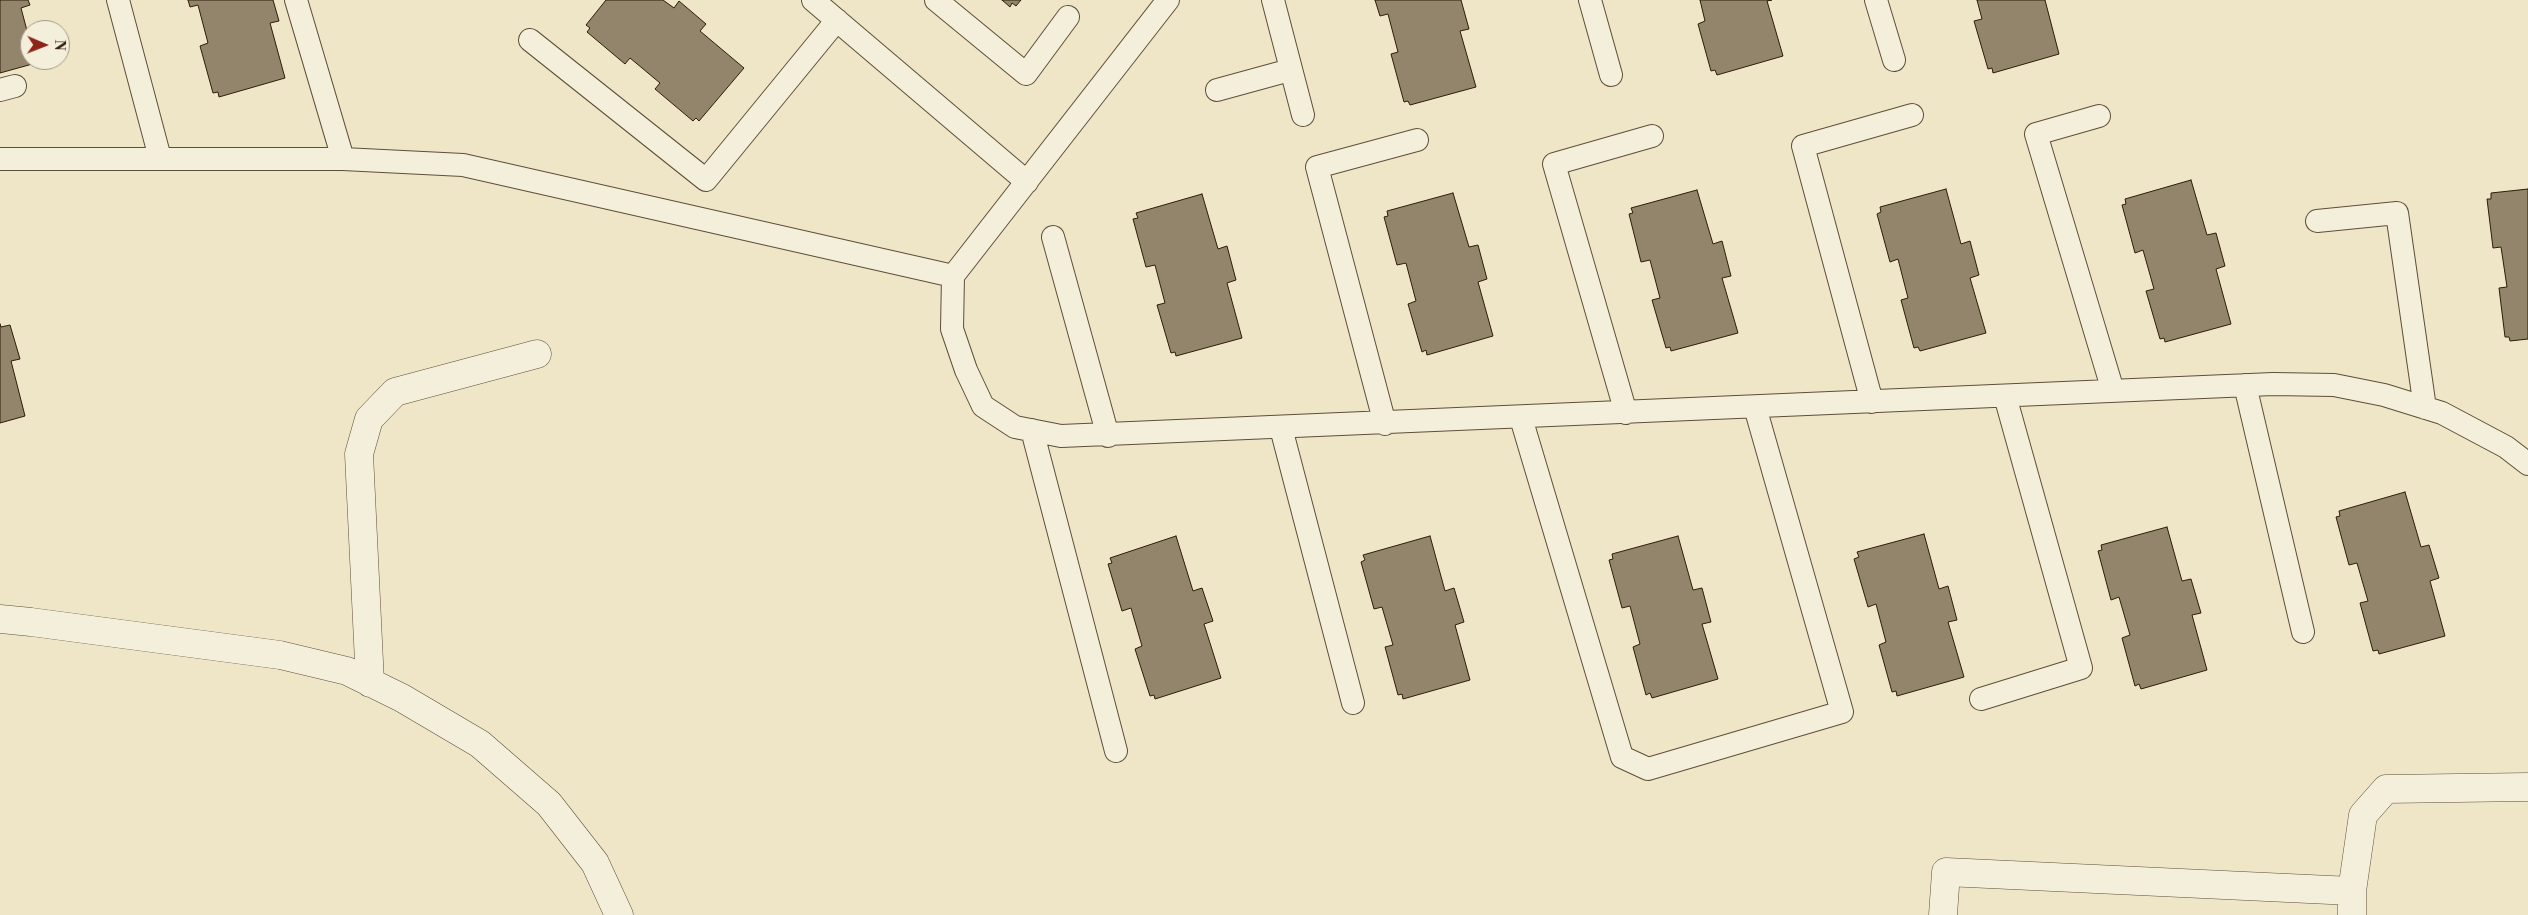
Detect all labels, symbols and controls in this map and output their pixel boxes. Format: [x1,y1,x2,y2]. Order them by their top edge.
north arrow [20,20,70,70]
text: N [50,40,68,51]

